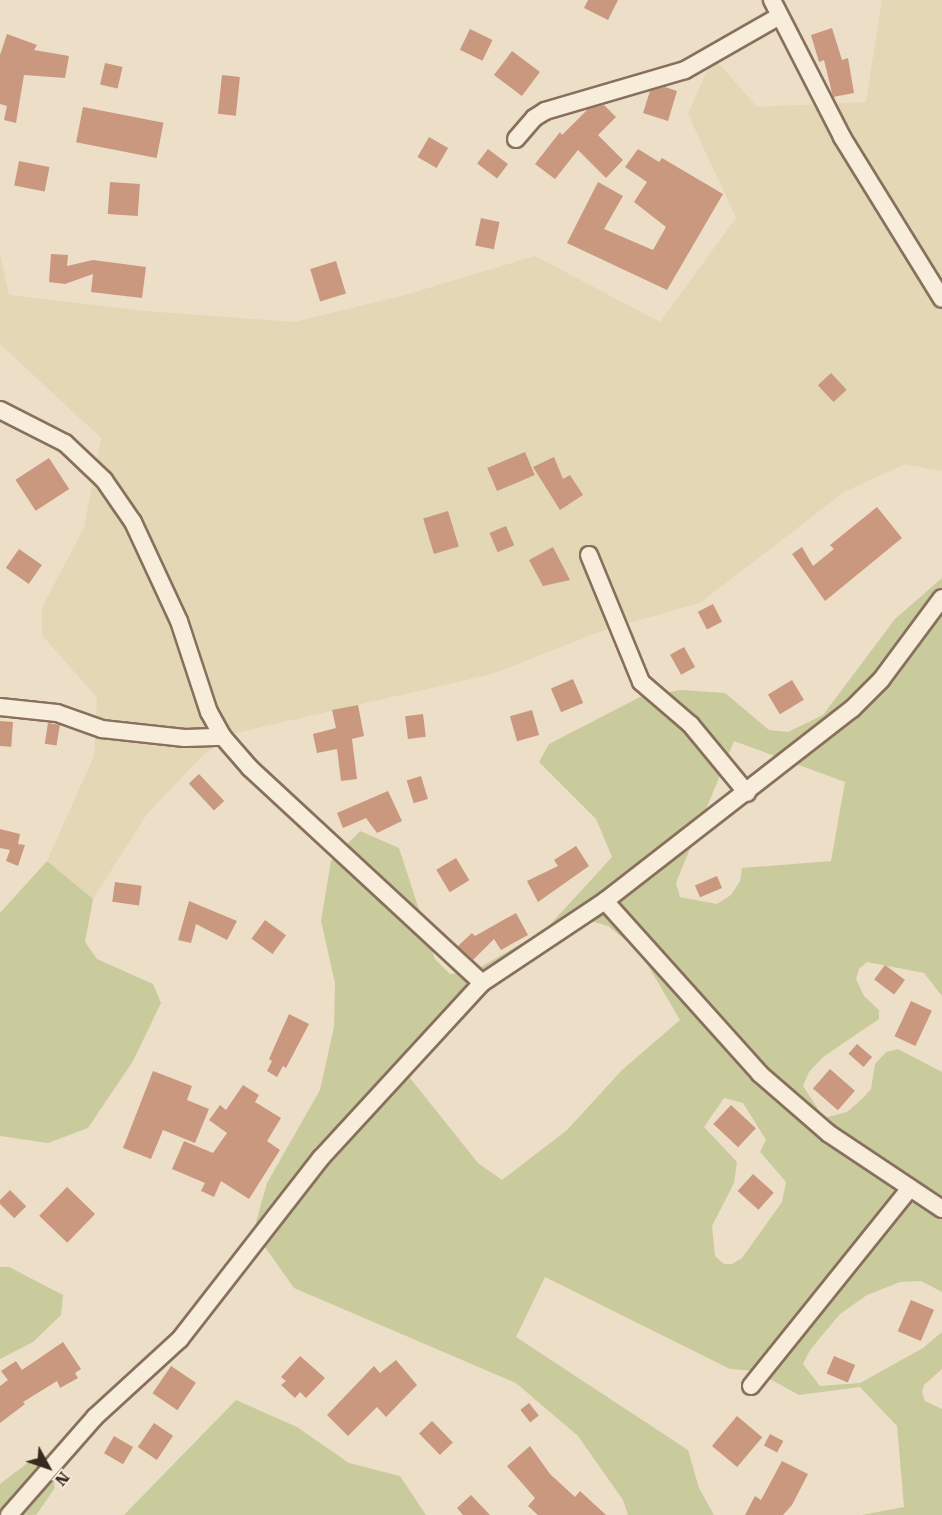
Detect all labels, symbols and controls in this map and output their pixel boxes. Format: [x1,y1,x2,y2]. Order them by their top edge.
north arrow [18,1437,78,1497]
text: N [51,1468,73,1490]

